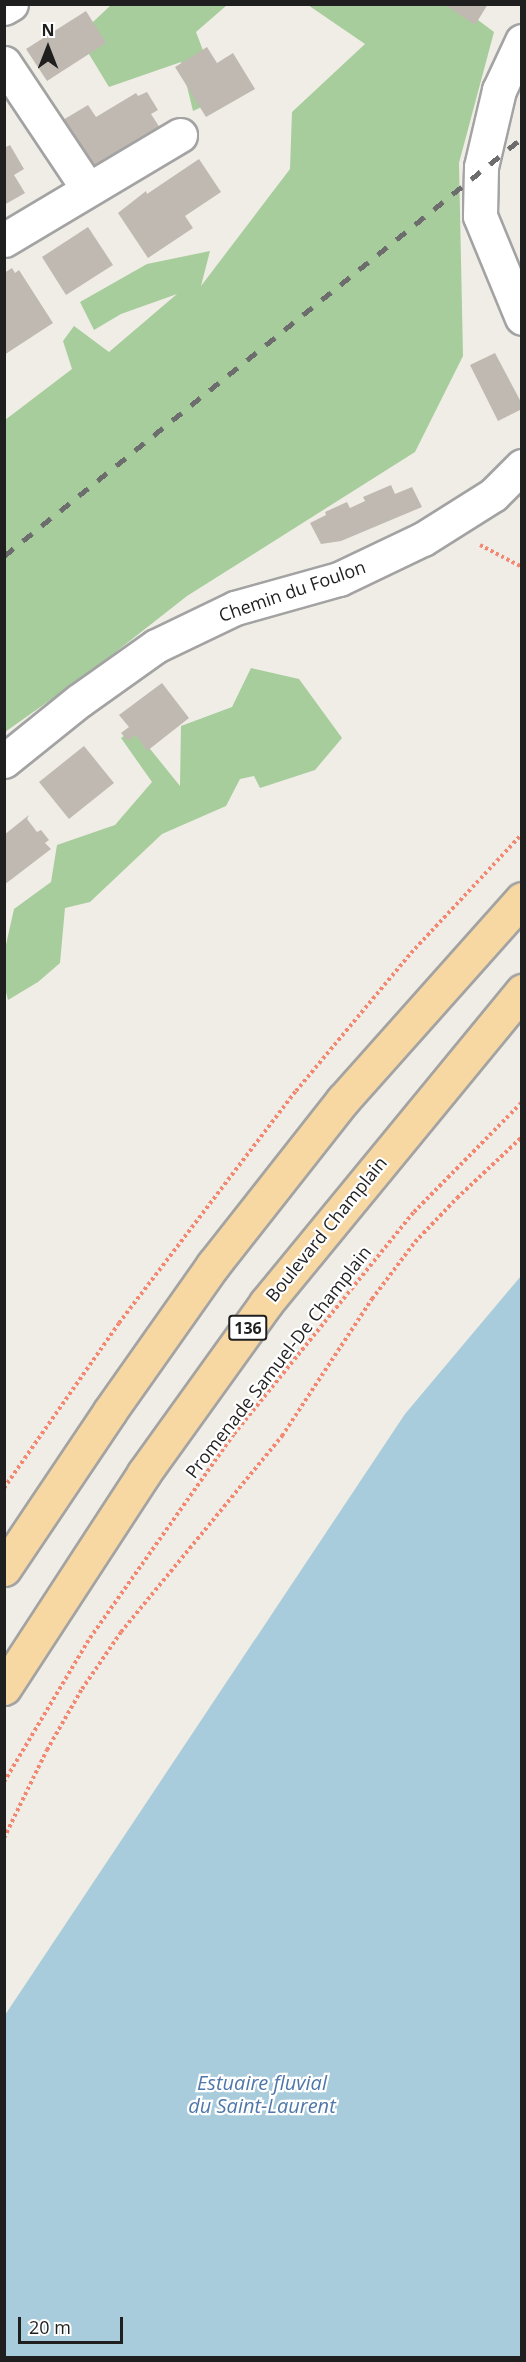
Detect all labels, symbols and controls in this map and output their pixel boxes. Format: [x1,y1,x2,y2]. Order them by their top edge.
north arrow [18,18,78,78]
text: N [41,19,55,41]
street label: Chemin du Foulon [216,556,368,626]
street label: Boulevard Champlain [261,1152,391,1306]
street label: Promenade Samuel-De Champlain [181,1242,375,1482]
road number: 136 [227,1315,269,1341]
water label: Estuaire fluvial du Saint-Laurent [188,2071,336,2118]
scale bar [21,2305,126,2343]
text: 20 m [29,2315,71,2339]

